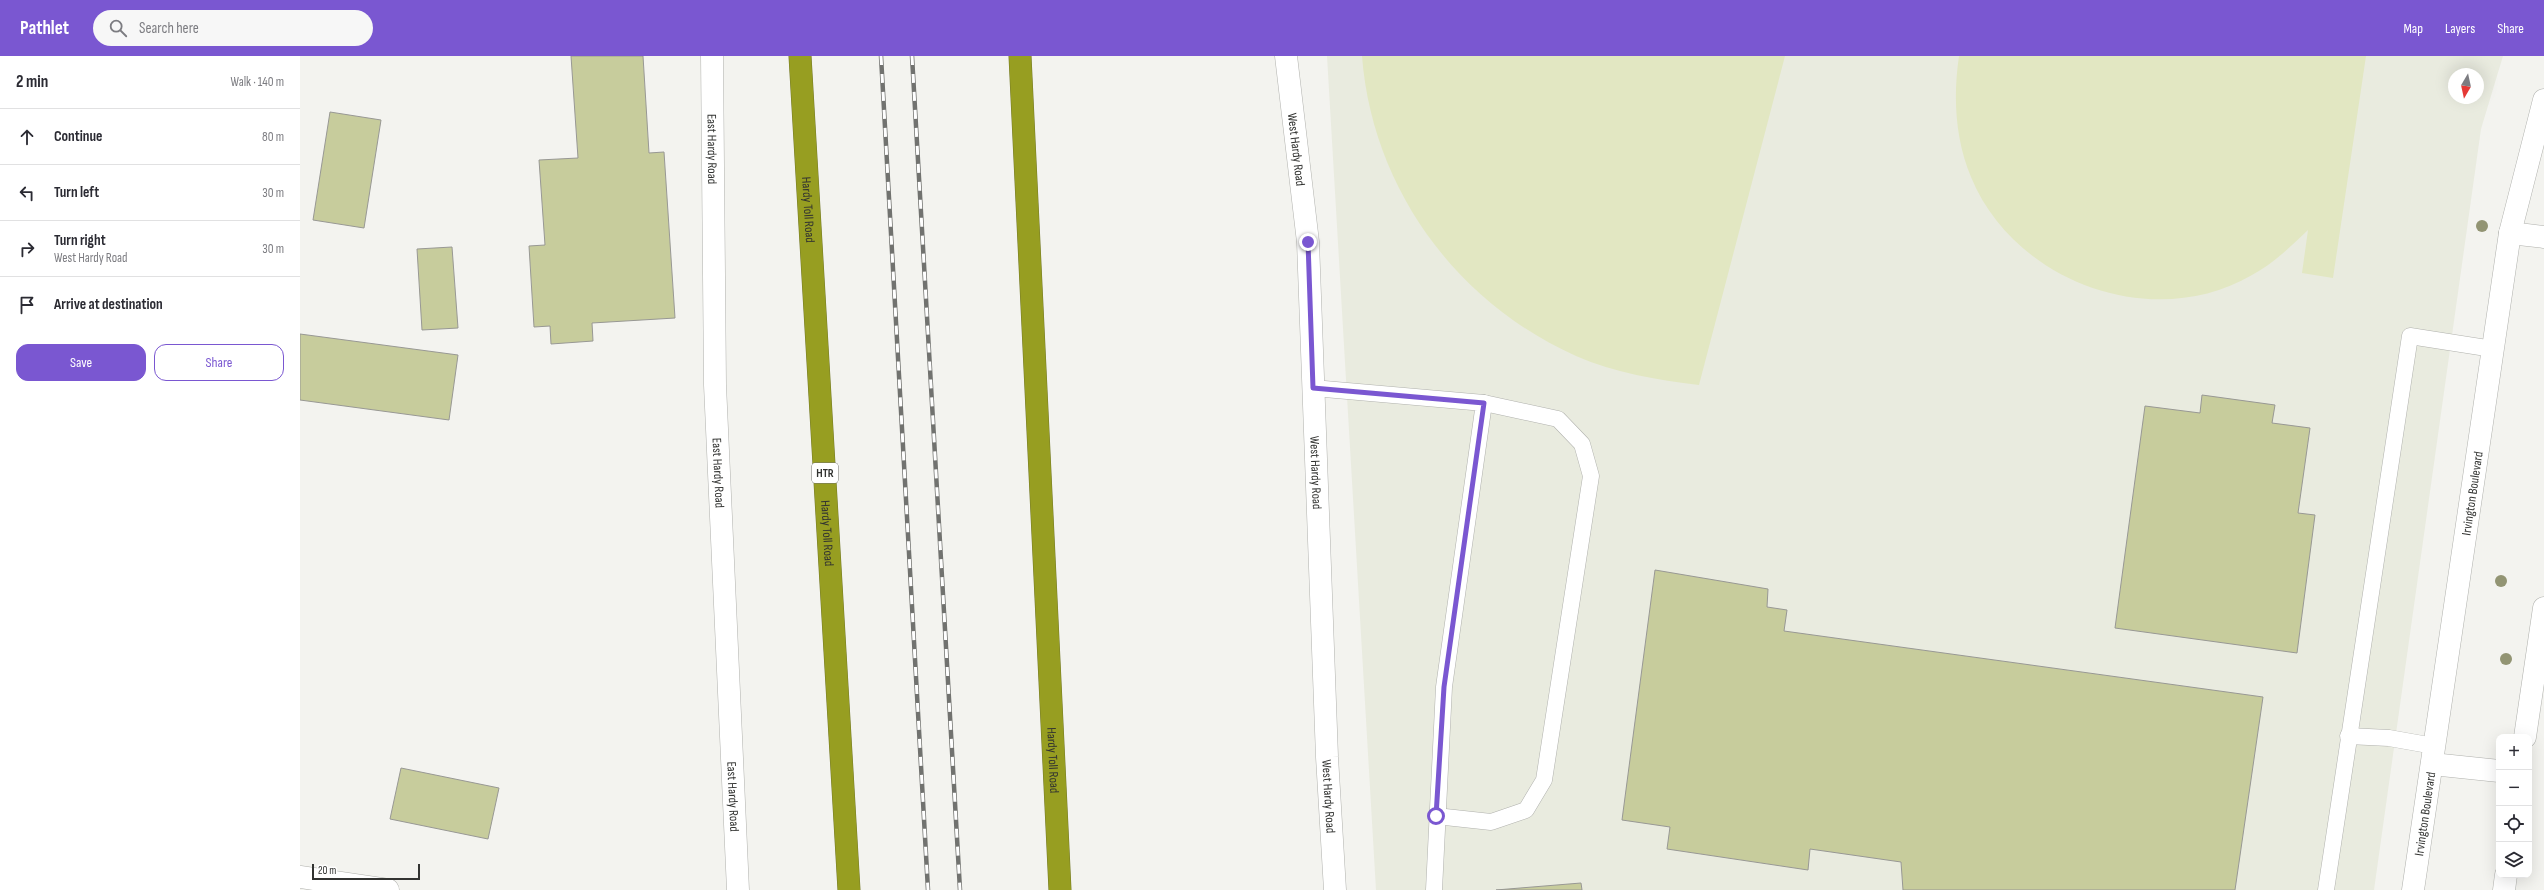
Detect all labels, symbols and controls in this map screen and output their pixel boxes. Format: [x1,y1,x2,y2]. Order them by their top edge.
search box [93,10,373,46]
text: Pathlet [20,17,69,40]
icon: search [107,17,129,39]
text: Search here [139,19,199,38]
text: Map [2403,20,2423,37]
text: Layers [2445,20,2475,37]
text: Share [2497,20,2524,37]
north arrow [2448,68,2484,104]
text: 2 min [16,72,48,92]
text: Walk · 140 m [231,74,284,90]
street label: West Hardy Road [1284,112,1308,187]
street label: East Hardy Road [704,114,720,184]
icon: ahead [16,126,38,148]
text: Continue [54,127,103,146]
text: 80 m [262,129,284,145]
street label: Hardy Toll Road [798,176,818,243]
icon: left [16,182,38,204]
text: Turn left [54,183,99,202]
text: 30 m [262,185,284,201]
text: Turn right [54,231,106,250]
route end [1299,233,1317,251]
icon: right [16,238,38,260]
text: 30 m [262,241,284,257]
text: West Hardy Road [54,250,127,266]
icon: arrive [16,294,38,316]
text: Arrive at destination [54,295,163,314]
button: Save [16,344,146,381]
button: Share [154,344,284,381]
street label: West Hardy Road [1306,436,1325,510]
street label: East Hardy Road [708,437,728,508]
street label: Irvington Boulevard [2458,450,2487,536]
road number: HTR [812,463,838,483]
street label: Hardy Toll Road [817,500,837,567]
street label: Hardy Toll Road [1043,727,1062,794]
map controls [2496,734,2532,878]
button: + [2496,734,2532,770]
street label: West Hardy Road [1318,759,1339,834]
street label: East Hardy Road [723,761,742,832]
button: − [2496,770,2532,806]
street label: Irvington Boulevard [2411,771,2439,857]
button: locate [2496,806,2532,842]
route start [1427,807,1445,825]
button: layers [2496,842,2532,878]
scale bar [312,862,420,881]
text: 20 m [318,864,336,877]

